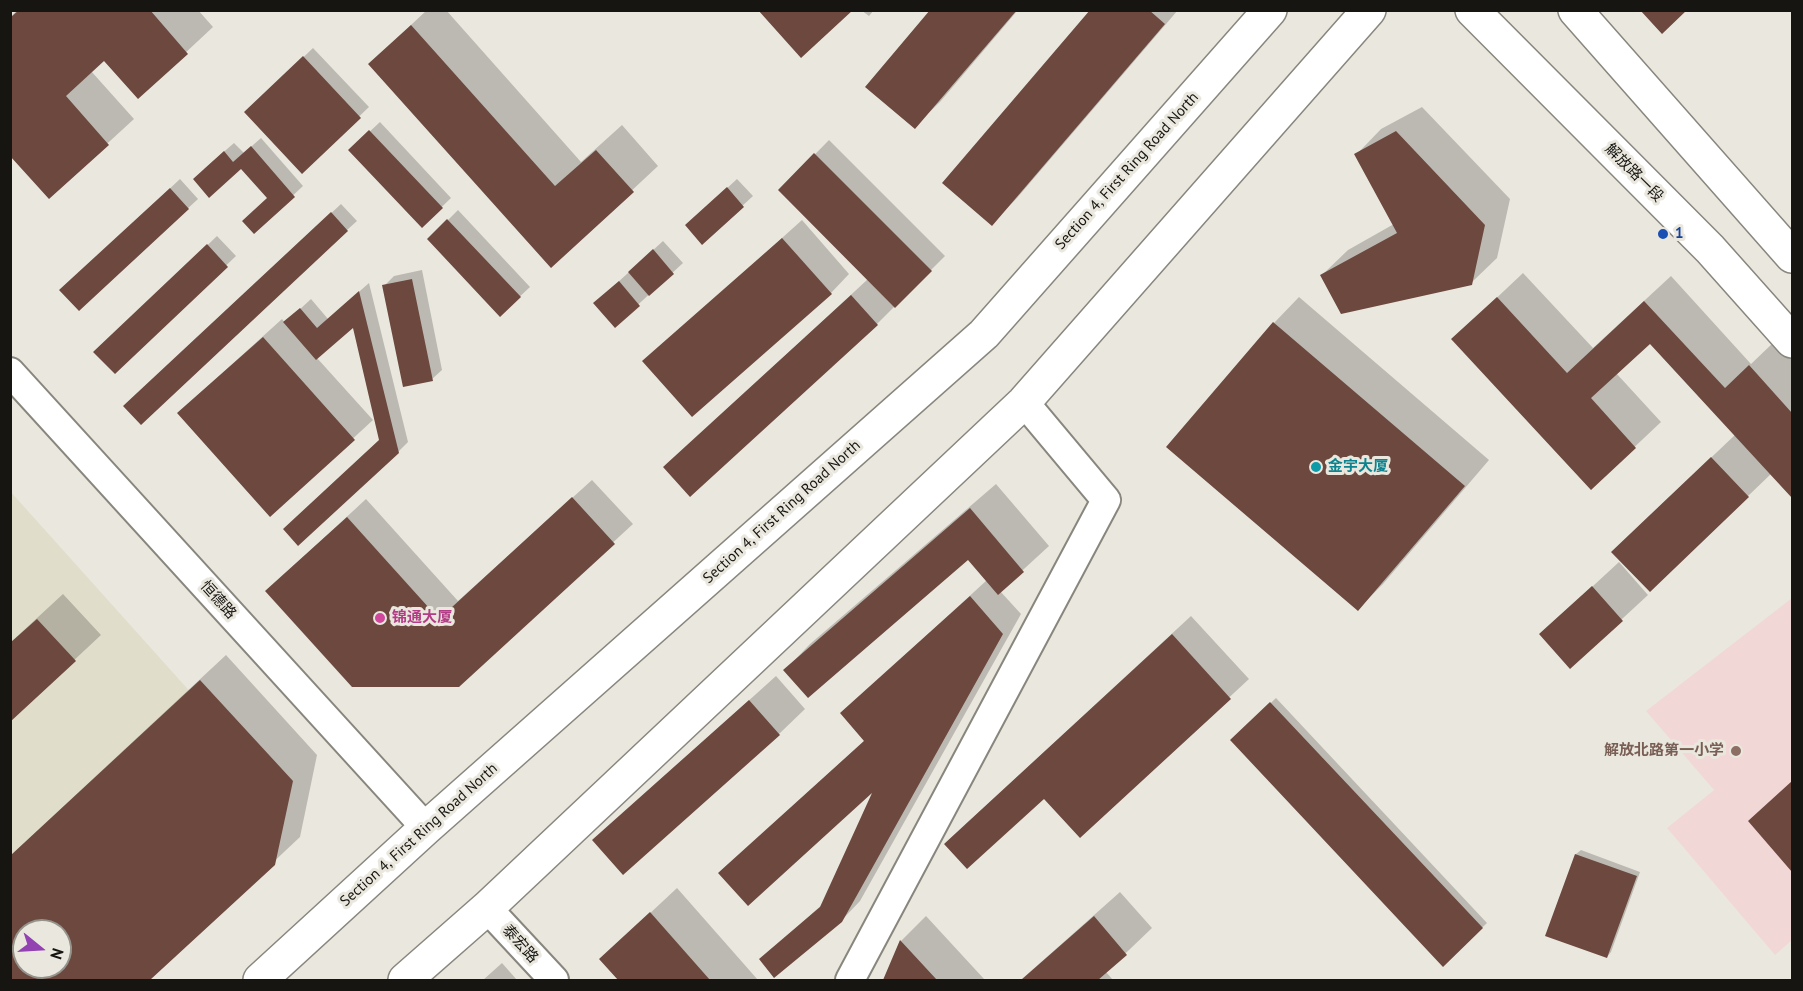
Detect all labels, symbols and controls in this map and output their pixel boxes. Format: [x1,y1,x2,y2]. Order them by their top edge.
street label: Section 4, First Ring Road North [1052,89,1202,253]
street label: 解放路一段 [1601,140,1667,206]
place label: 1 [1675,225,1684,243]
marker: 1 [1656,227,1670,241]
street label: Section 4, First Ring Road North [700,437,864,587]
place label: 金宇大厦 [1328,458,1388,476]
marker: 金宇大厦 [1309,460,1323,474]
street label: 恒德路 [196,577,240,623]
place label: 锦通大厦 [392,609,452,627]
marker: 锦通大厦 [373,611,387,625]
place label: 解放北路第一小学 [1604,742,1724,760]
marker: 解放北路第一小学 [1729,744,1743,758]
street label: Section 4, First Ring Road North [337,760,501,910]
north arrow [12,919,72,979]
street label: 泰宏路 [498,921,542,967]
text: N [46,946,68,962]

